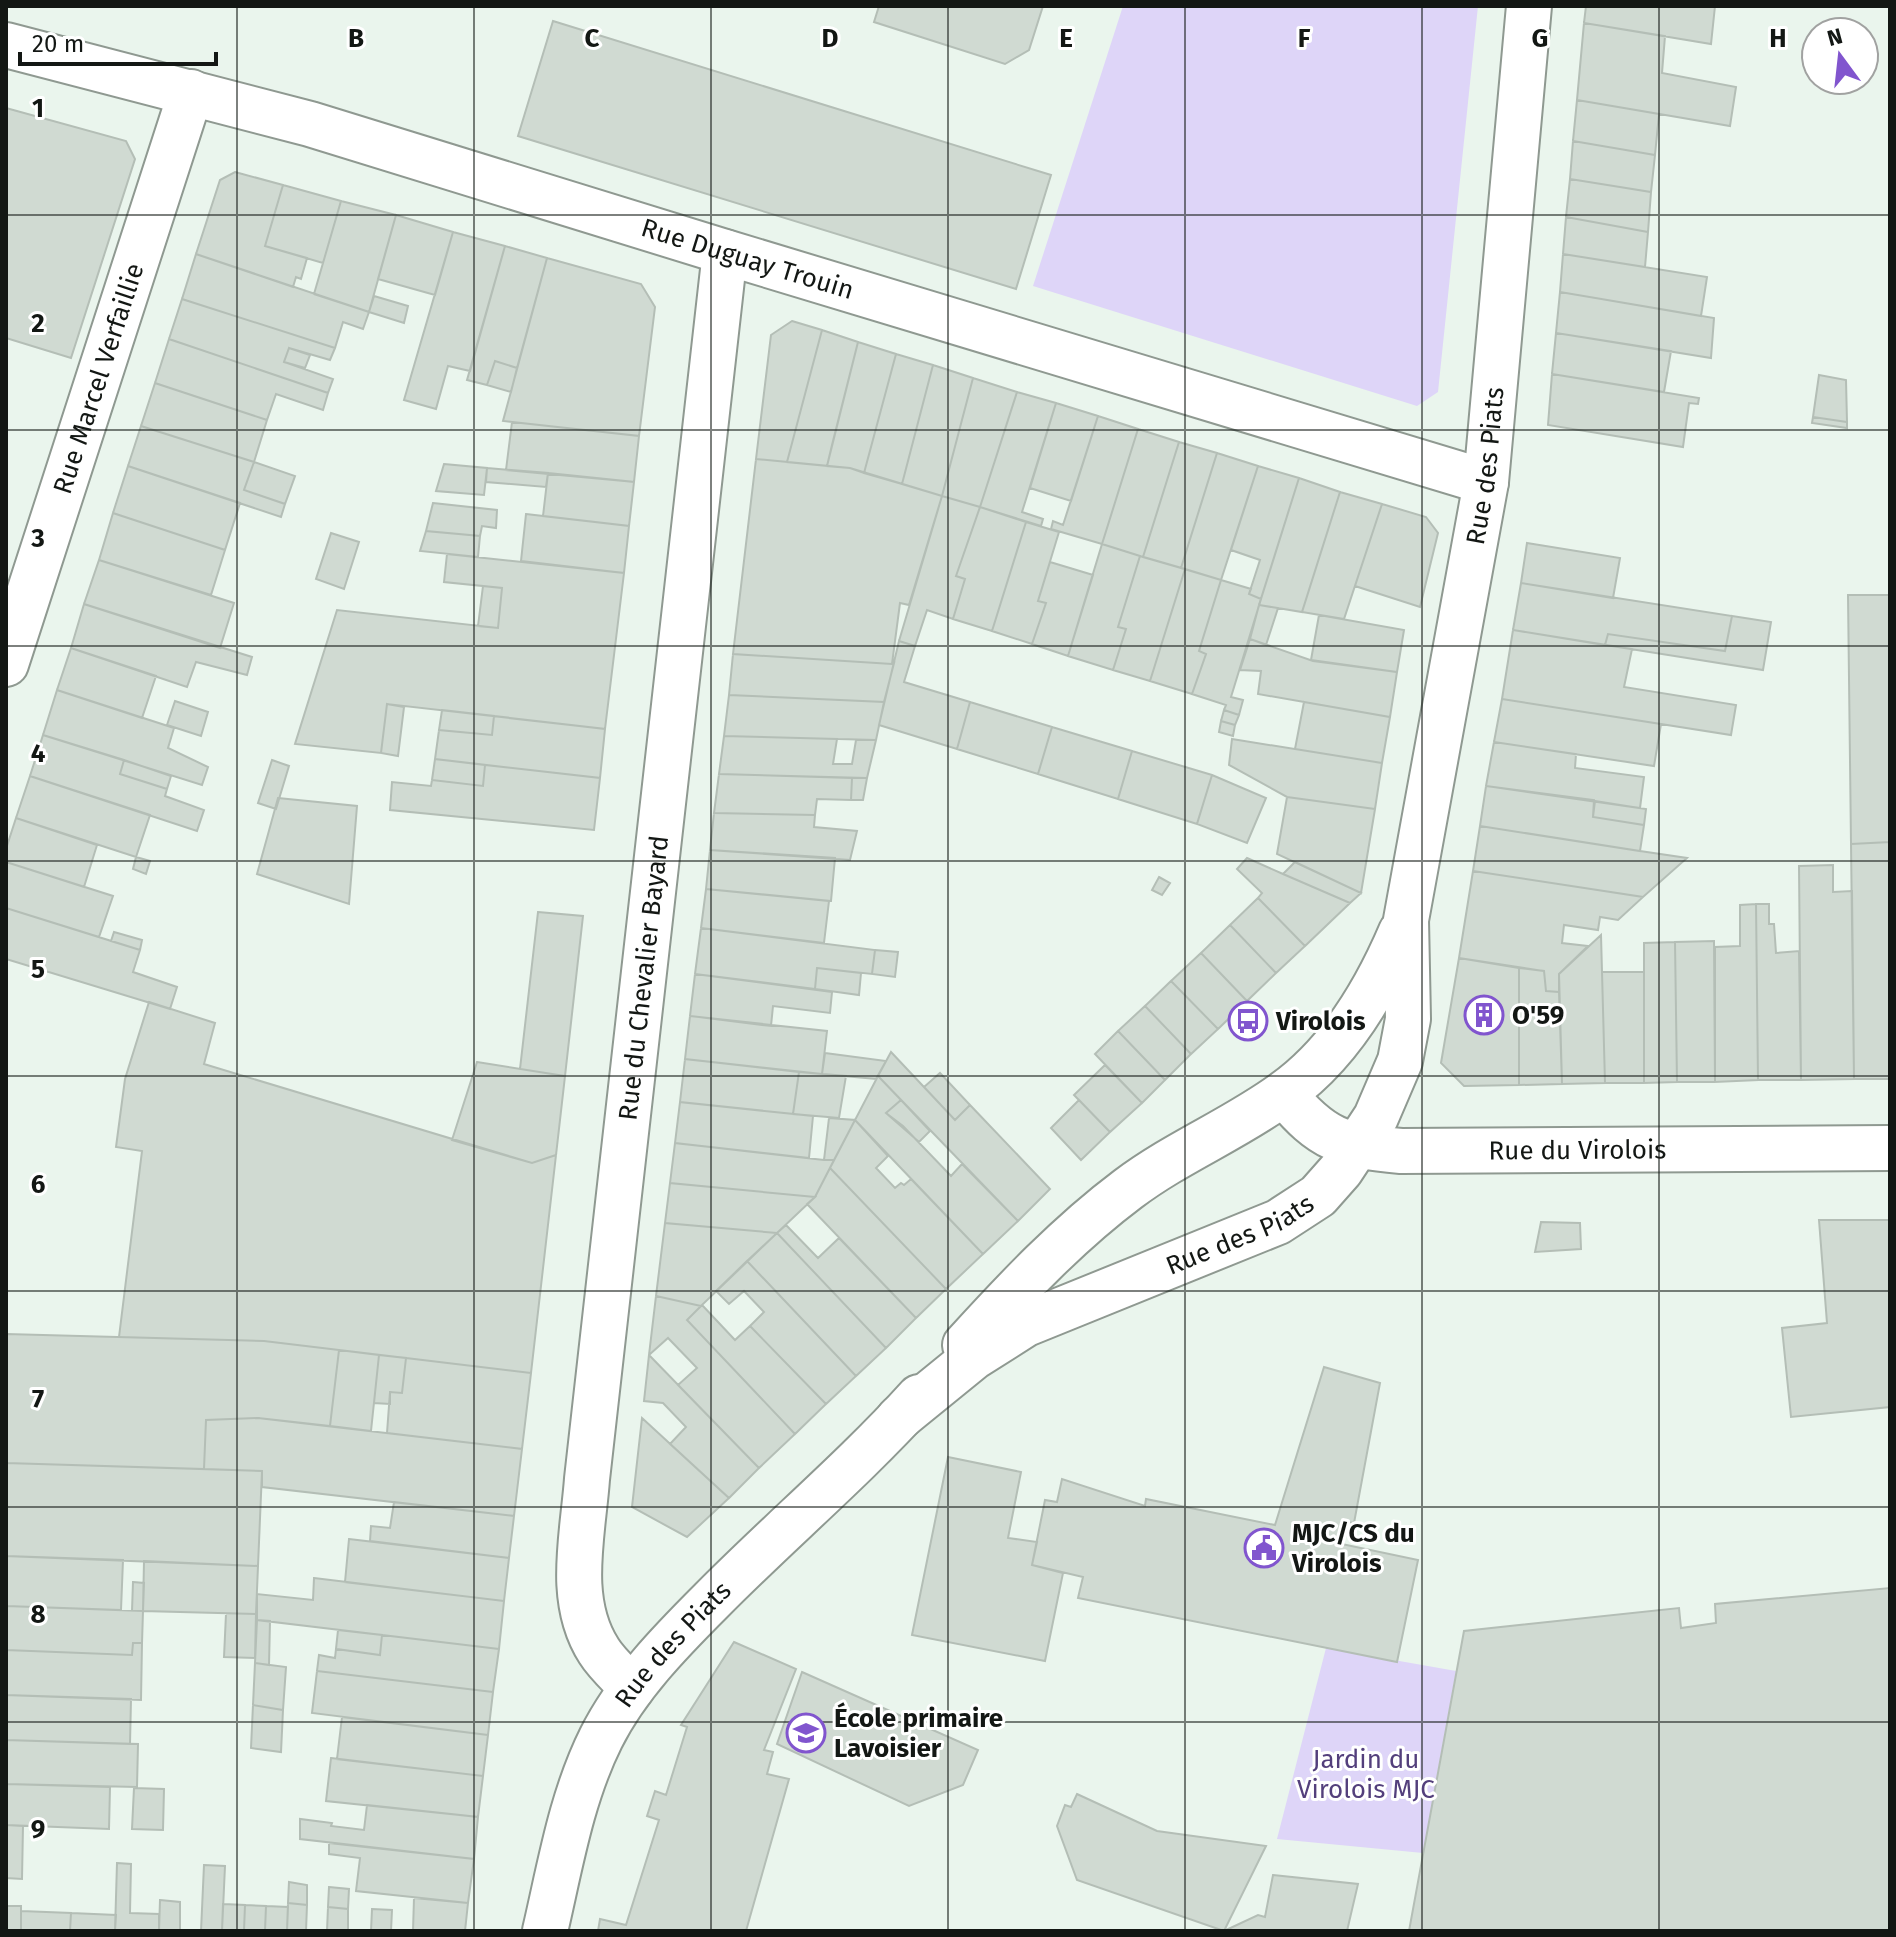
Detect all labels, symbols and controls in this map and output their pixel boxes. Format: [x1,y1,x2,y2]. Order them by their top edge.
scale bar [20,16,216,66]
north arrow [1800,16,1880,96]
text: N [1824,22,1845,52]
text: B [348,23,364,54]
text: C [585,23,600,54]
text: D [822,23,839,54]
text: E [1059,23,1073,54]
text: F [1298,23,1311,54]
text: G [1532,23,1548,54]
text: H [1769,23,1787,54]
text: 20 m [32,30,84,58]
text: 1 [32,93,44,124]
street label: Rue Duguay Trouin [638,212,858,306]
street label: Rue Marcel Verfaillie [47,259,150,498]
text: 2 [31,308,45,339]
street label: Rue des Piats [1459,386,1510,547]
text: 3 [30,523,45,554]
text: 4 [31,738,46,769]
street label: Rue du Chevalier Bayard [612,834,675,1122]
text: 5 [31,954,45,985]
building icon: O'59 [1463,994,1505,1036]
bus stop icon: Virolois [1227,1000,1269,1042]
place label: O'59 [1512,1000,1564,1031]
place label: Virolois [1275,1006,1366,1037]
street label: Rue du Virolois [1488,1134,1667,1166]
text: 6 [31,1169,46,1200]
street label: Rue des Piats [1161,1188,1319,1281]
text: 7 [32,1384,44,1415]
place label: MJC/CS du Virolois [1291,1518,1415,1579]
public building icon: MJC/CS du Virolois [1243,1527,1285,1569]
street label: Rue des Piats [608,1575,737,1713]
text: 8 [30,1599,46,1630]
place label: École primaire Lavoisier [834,1702,1003,1764]
school or university icon: École primaire Lavoisier [785,1712,827,1754]
park label: Jardin du Virolois MJC [1297,1744,1435,1805]
text: 9 [31,1814,45,1845]

